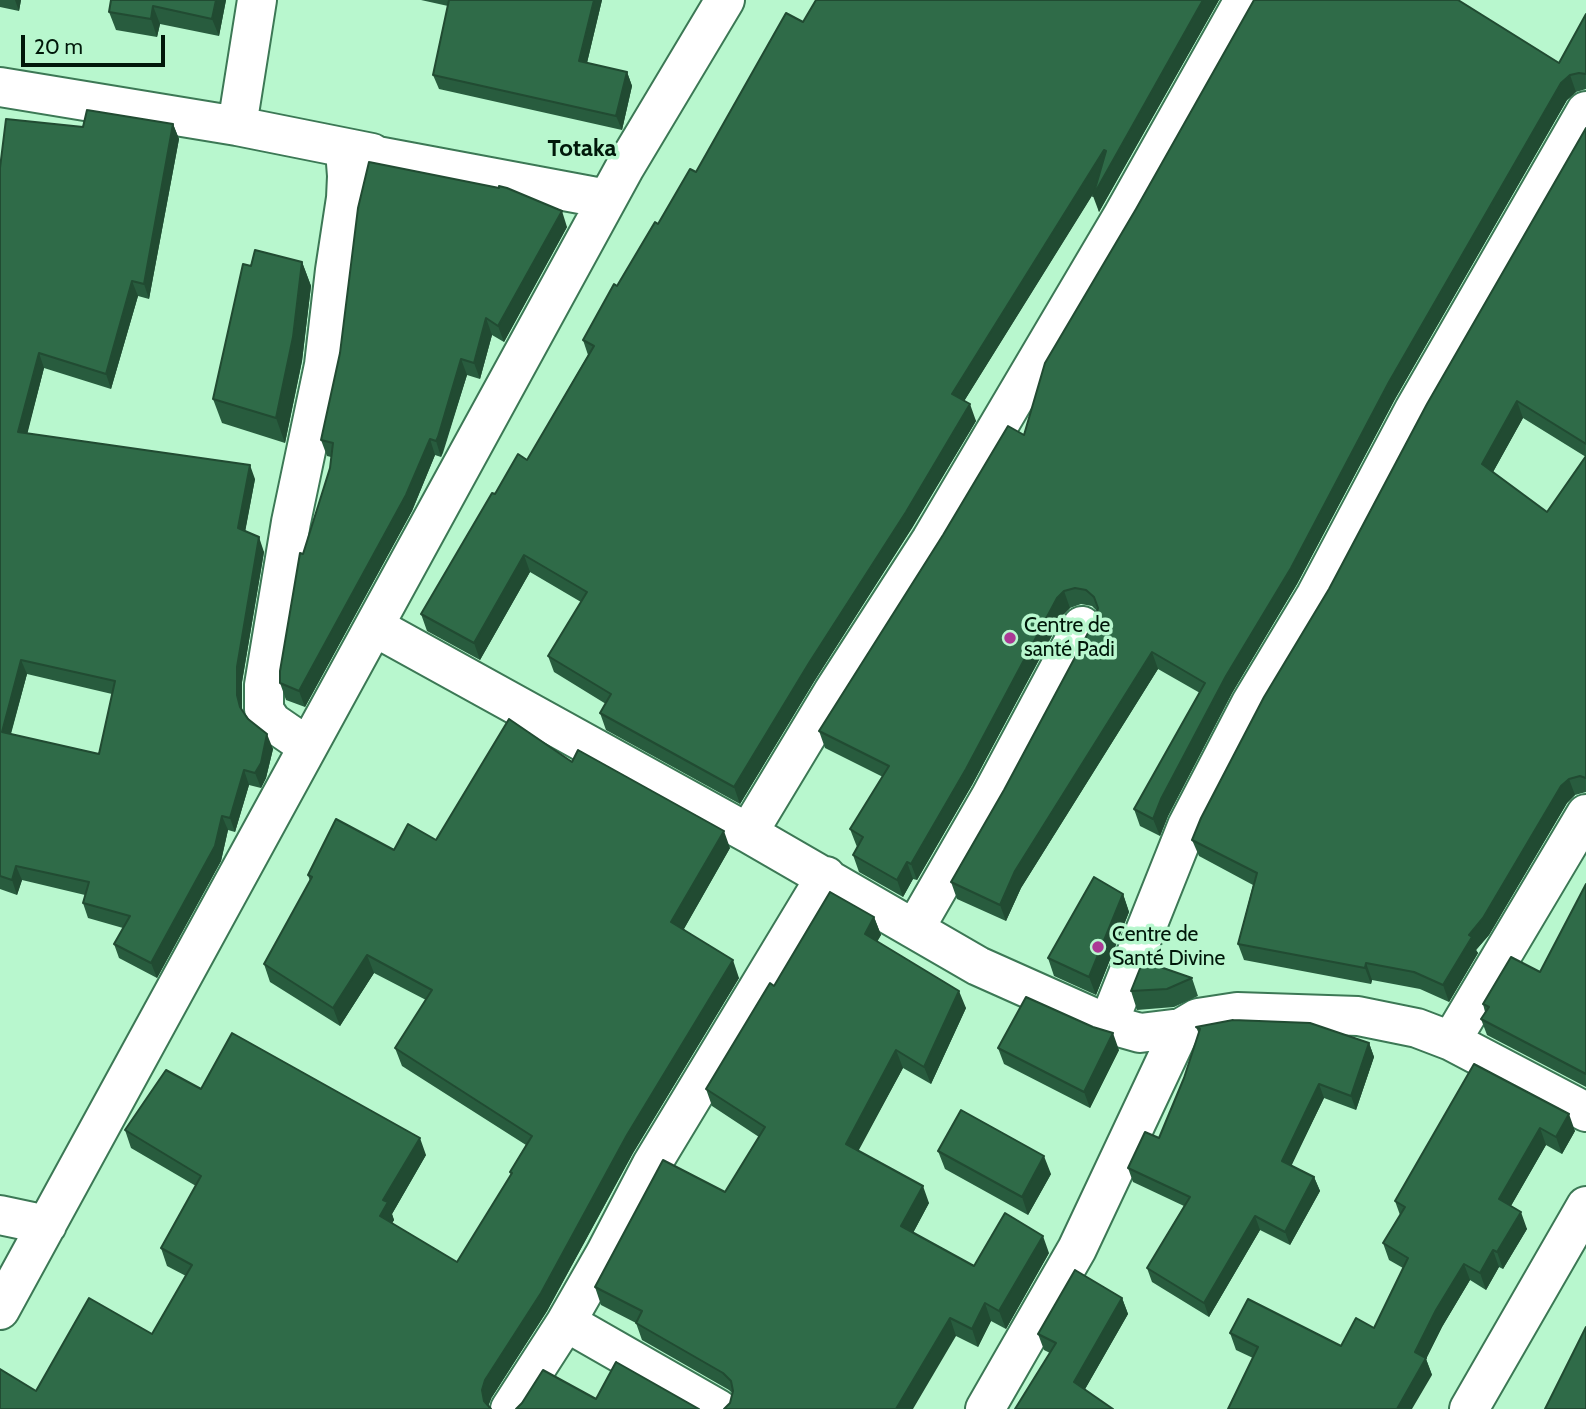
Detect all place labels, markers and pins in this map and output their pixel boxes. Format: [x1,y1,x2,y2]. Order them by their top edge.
place label: Centre de santé Padi [1024,613,1115,663]
marker: Centre de santé Padi [1002,630,1018,646]
place label: Centre de Santé Divine [1112,922,1225,972]
marker: Centre de Santé Divine [1090,939,1106,955]

